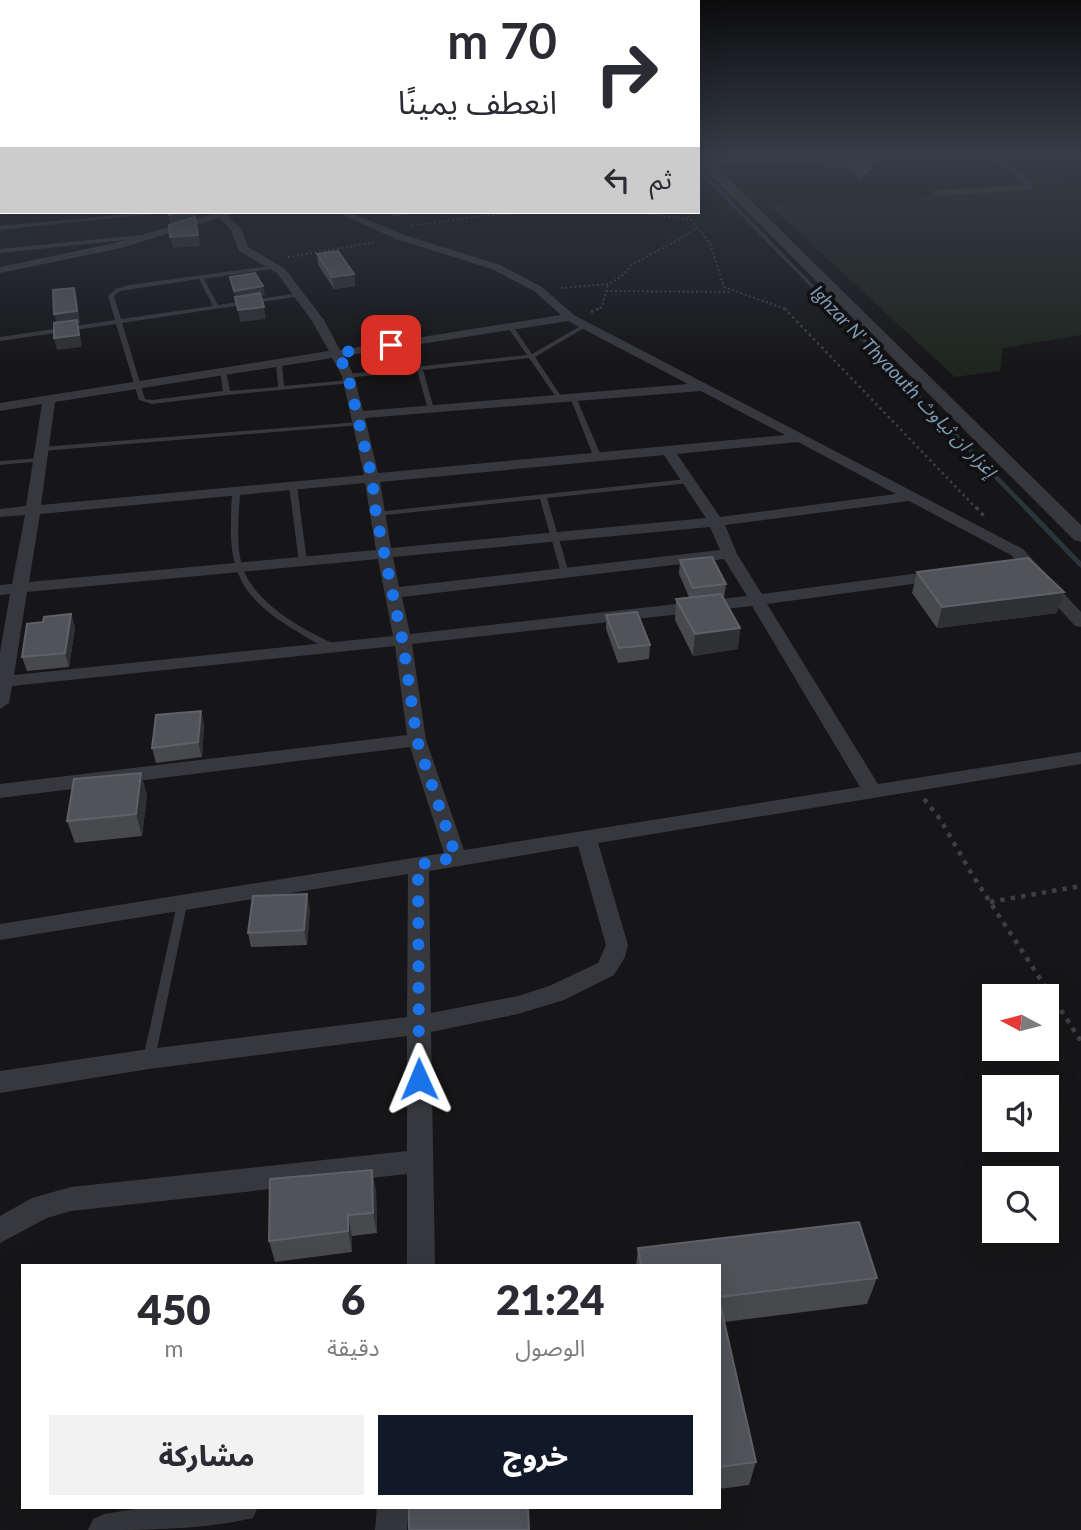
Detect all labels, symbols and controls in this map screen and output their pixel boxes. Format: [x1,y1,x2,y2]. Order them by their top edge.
text: 70 m [447,11,557,69]
icon: right [581,28,672,119]
text: انعطف يمينًا [398,82,557,121]
icon: left [598,161,636,199]
text: ثم [650,163,672,195]
water label: Ighzar N' Thyaouth إغزار ان ثياوث [805,280,1003,484]
pin [361,315,421,375]
icon: arrive [372,326,410,364]
north arrow [982,984,1059,1060]
map controls [982,984,1059,1243]
position arrow [382,1042,456,1116]
button: sound [982,1075,1059,1152]
button: search [982,1166,1059,1243]
text: 6 [341,1274,365,1324]
text: 21:24 [496,1274,605,1324]
text: 450 [138,1284,211,1334]
text: دقيقة [327,1333,379,1361]
text: الوصول [515,1333,585,1361]
text: m [165,1334,184,1362]
button: مشاركة [49,1415,364,1495]
button: خروج [378,1415,693,1495]

